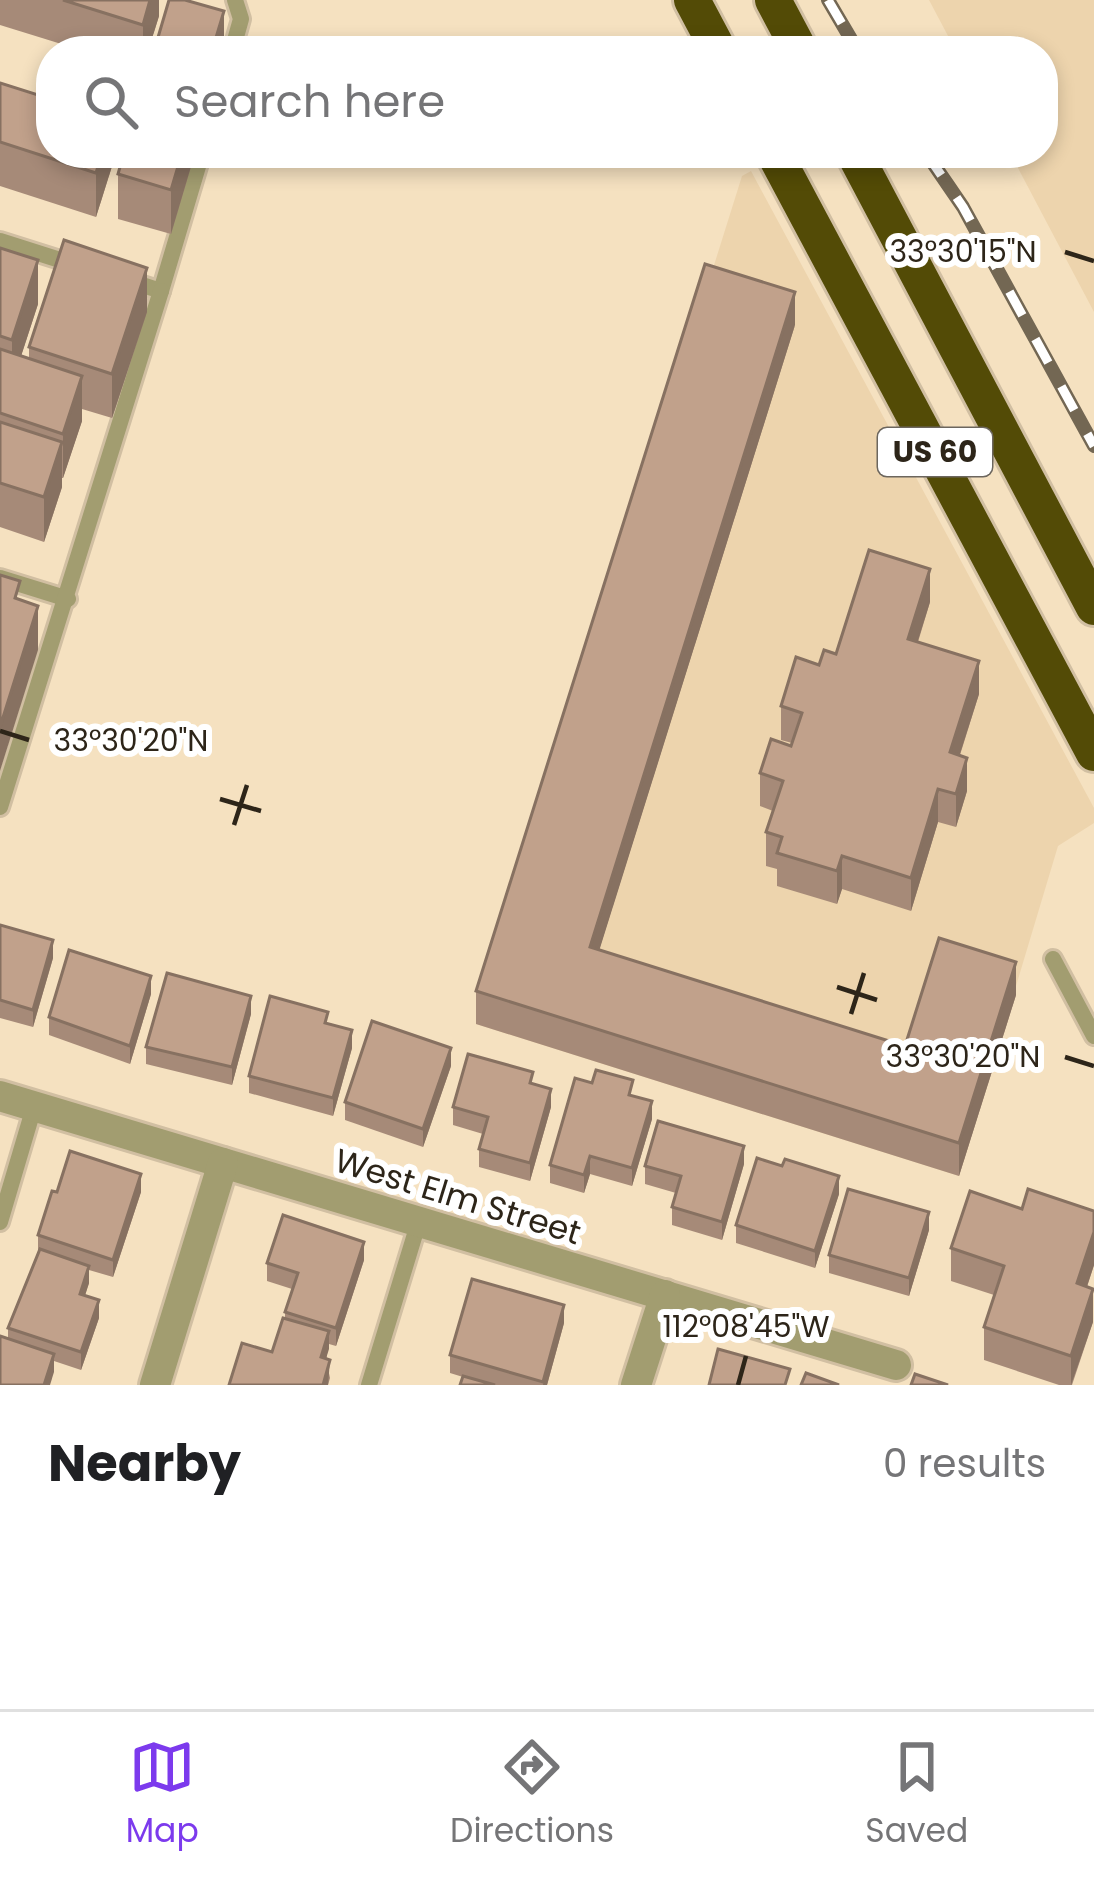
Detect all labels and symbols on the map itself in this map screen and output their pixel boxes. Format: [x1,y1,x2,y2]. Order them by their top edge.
text: 33°30'15"N [889,230,1037,273]
road number: US 60 [878,428,992,476]
text: 33°30'20"N [54,719,208,762]
text: 33°30'20"N [886,1035,1040,1078]
street label: West Elm Street [329,1137,587,1256]
text: 112°08'45"W [662,1305,830,1348]

